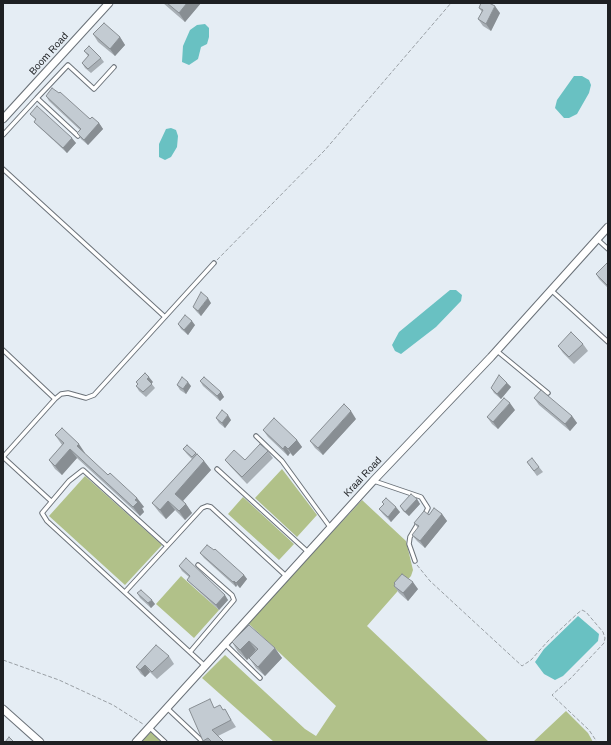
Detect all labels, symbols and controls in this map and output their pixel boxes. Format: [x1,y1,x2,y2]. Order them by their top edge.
street label: Boom Road [27,30,71,78]
street label: Kraal Road [342,455,384,499]

